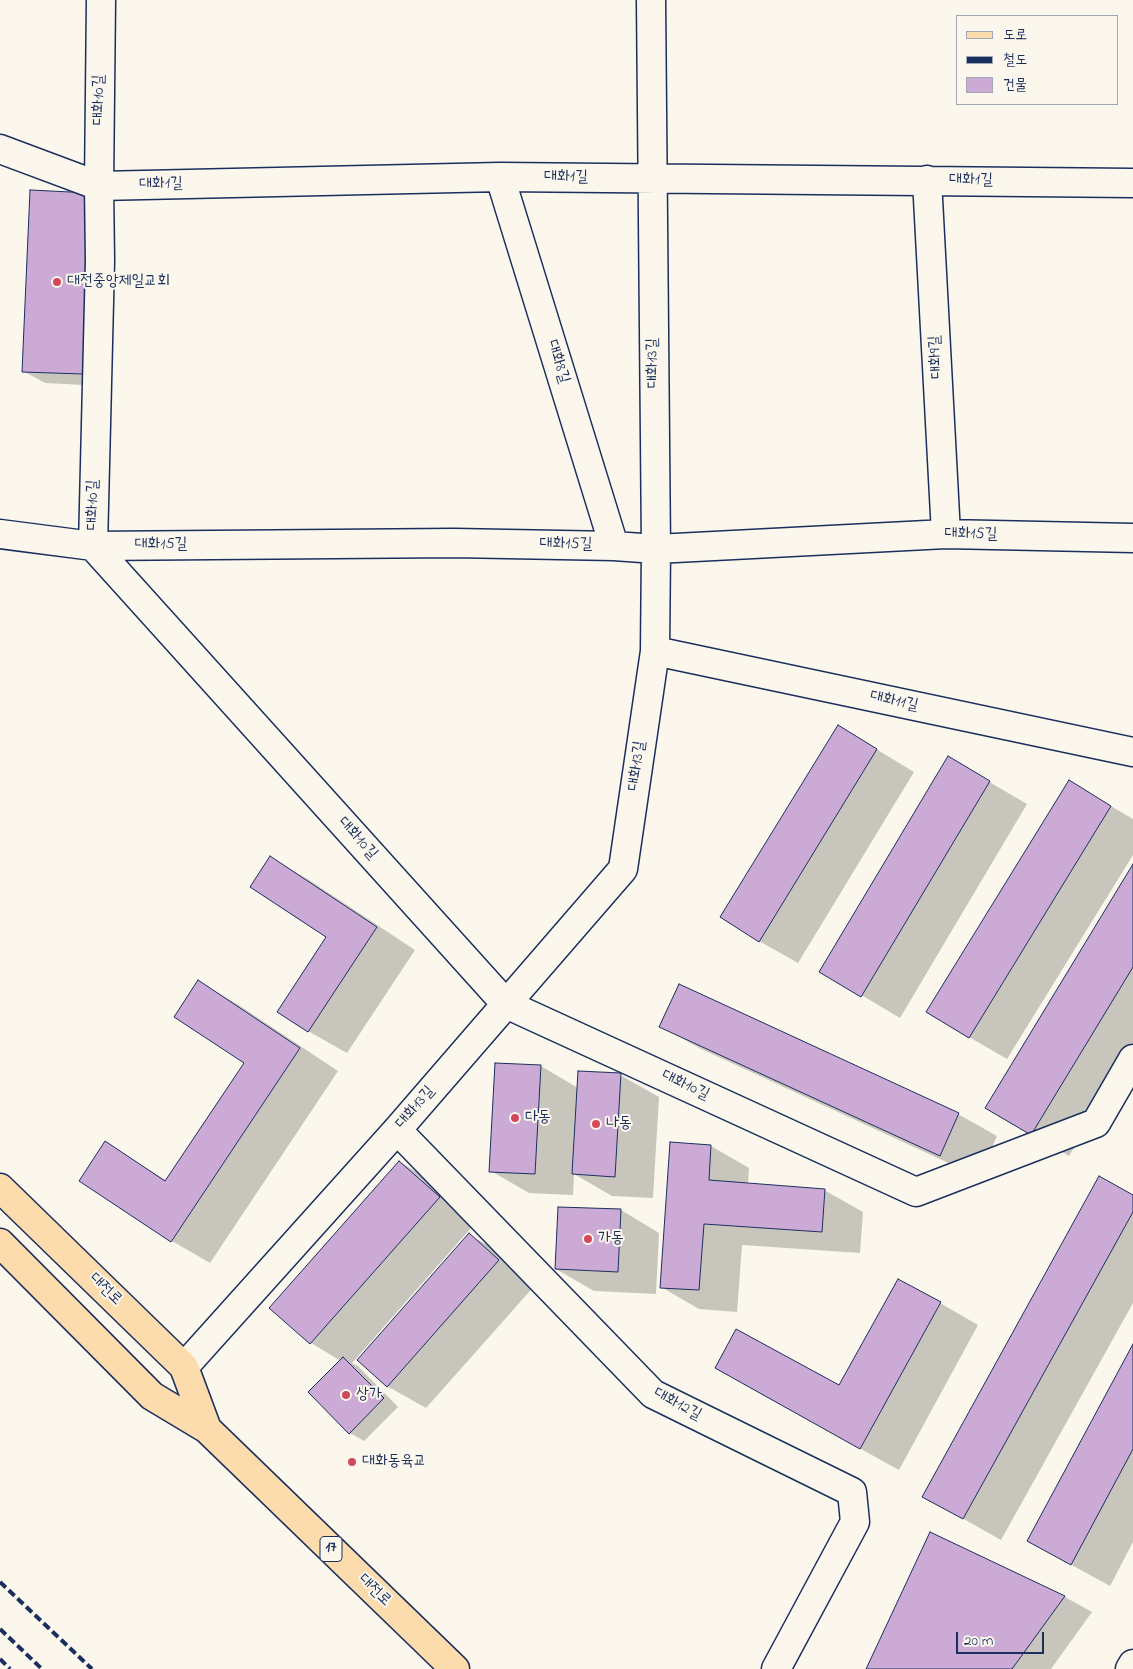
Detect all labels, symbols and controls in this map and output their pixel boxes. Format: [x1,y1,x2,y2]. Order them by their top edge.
legend [956,15,1118,105]
text: 도로 [1003,24,1027,46]
text: 철도 [1003,49,1027,71]
text: 건물 [1003,74,1027,96]
street label: 대화10길 [90,75,110,125]
street label: 대화1길 [544,168,588,188]
street label: 대화1길 [949,171,993,191]
street label: 대화1길 [139,175,183,195]
place label: 대전중앙제일교회 [67,272,170,292]
marker: 대전중앙제일교회 [51,276,63,288]
street label: 대화9길 [926,335,948,379]
street label: 대화8길 [541,338,573,386]
street label: 대화13길 [644,338,664,388]
street label: 대화10길 [84,480,104,530]
street label: 대화15길 [944,525,998,545]
street label: 대화15길 [135,535,187,555]
street label: 대화15길 [539,535,593,555]
street label: 대화11길 [868,688,920,716]
street label: 대화13길 [625,740,651,792]
street label: 대화10길 [333,814,381,864]
street label: 대화10길 [658,1067,712,1105]
street label: 대화13길 [392,1083,440,1133]
place label: 다동 [525,1108,551,1128]
marker: 다동 [509,1112,521,1124]
place label: 나동 [606,1114,632,1134]
marker: 나동 [590,1118,602,1130]
place label: 가동 [598,1229,624,1249]
marker: 가동 [582,1233,594,1245]
street label: 대전로 [84,1270,126,1310]
street label: 대화12길 [650,1384,704,1426]
place label: 상가 [356,1385,382,1405]
marker: 상가 [340,1389,352,1401]
place label: 대화동육교 [362,1452,426,1472]
marker: 대화동육교 [346,1456,358,1468]
road number: 17 [320,1536,342,1562]
street label: 대전로 [353,1571,395,1611]
scale bar [958,1622,1046,1654]
text: 20 m [964,1630,993,1652]

